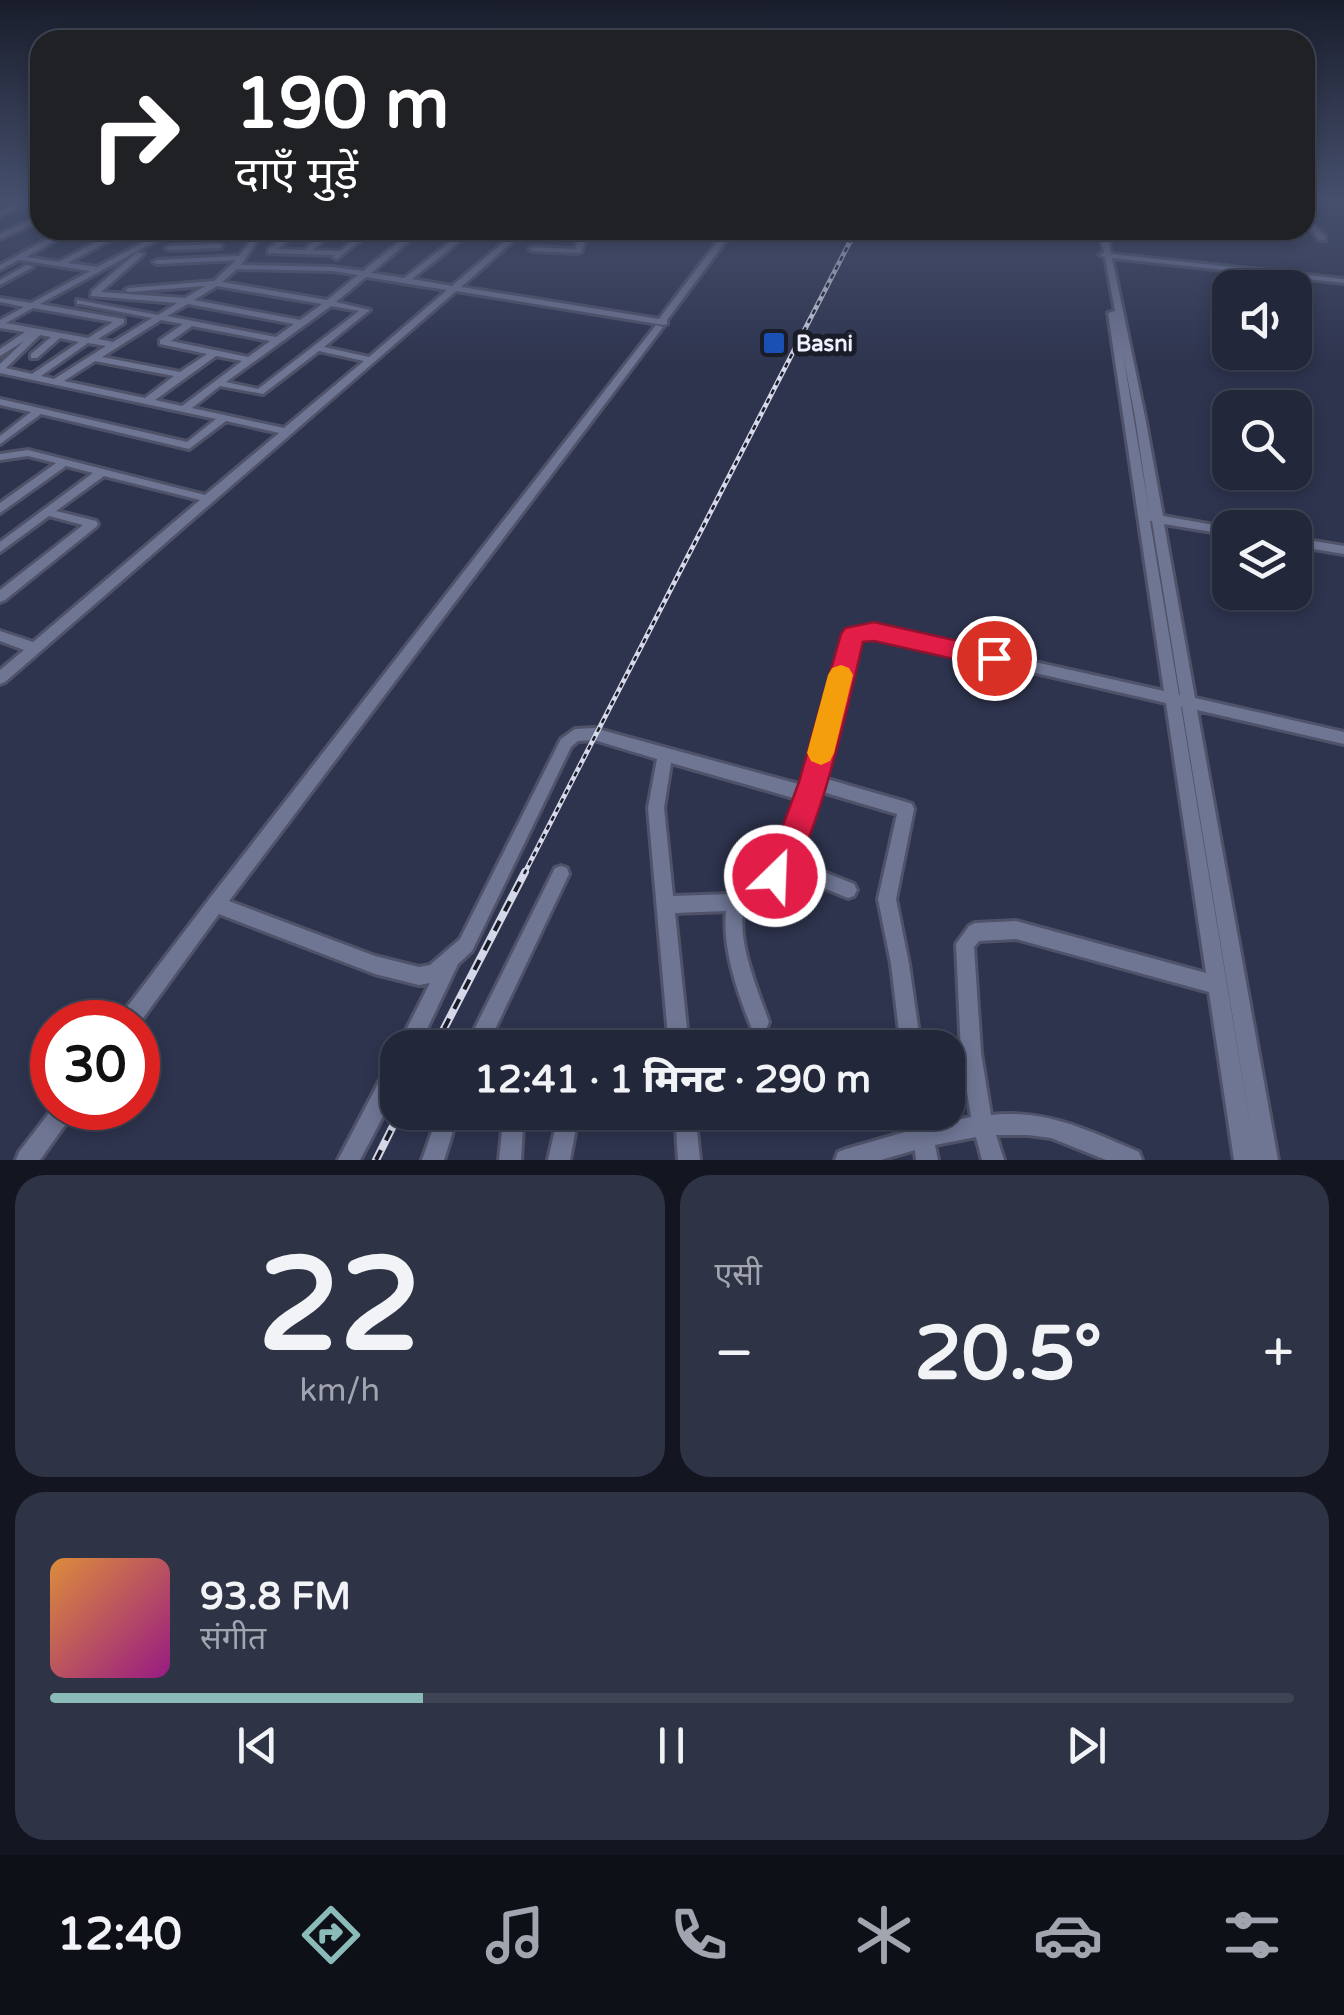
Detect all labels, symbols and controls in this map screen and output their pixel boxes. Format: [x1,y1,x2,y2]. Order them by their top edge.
text: 190 m [235,63,449,147]
icon: right [70,70,200,200]
text: दाएँ मुड़ें [235,148,358,202]
map controls [1212,270,1312,610]
button: sound [1212,270,1312,370]
marker: Basni [761,330,787,356]
place label: Basni [796,331,853,357]
button: search [1212,390,1312,490]
button: layers [1212,510,1312,610]
pin [952,616,1037,701]
icon: arrive [967,631,1022,686]
position arrow [723,824,827,928]
speed limit sign: 30 [30,1000,160,1130]
text: 12:41 · 1 मिनट · 290 m [474,1057,871,1103]
text: 22 [258,1229,421,1385]
text: एसी [715,1256,762,1294]
text: 20.5° [915,1309,1102,1399]
text: − [715,1321,754,1387]
text: + [1263,1321,1294,1387]
text: km/h [300,1372,380,1410]
text: 93.8 FM [200,1574,351,1620]
text: संगीत [200,1620,266,1658]
icon: previous [230,1718,285,1773]
icon: pause [644,1718,699,1773]
icon: next [1059,1718,1114,1773]
icon: directions [296,1900,366,1970]
icon: music [480,1900,550,1970]
icon: phone [664,1900,734,1970]
icon: climate [849,1900,919,1970]
icon: car [1033,1900,1103,1970]
icon: filters [1217,1900,1287,1970]
text: 12:40 [57,1908,182,1962]

